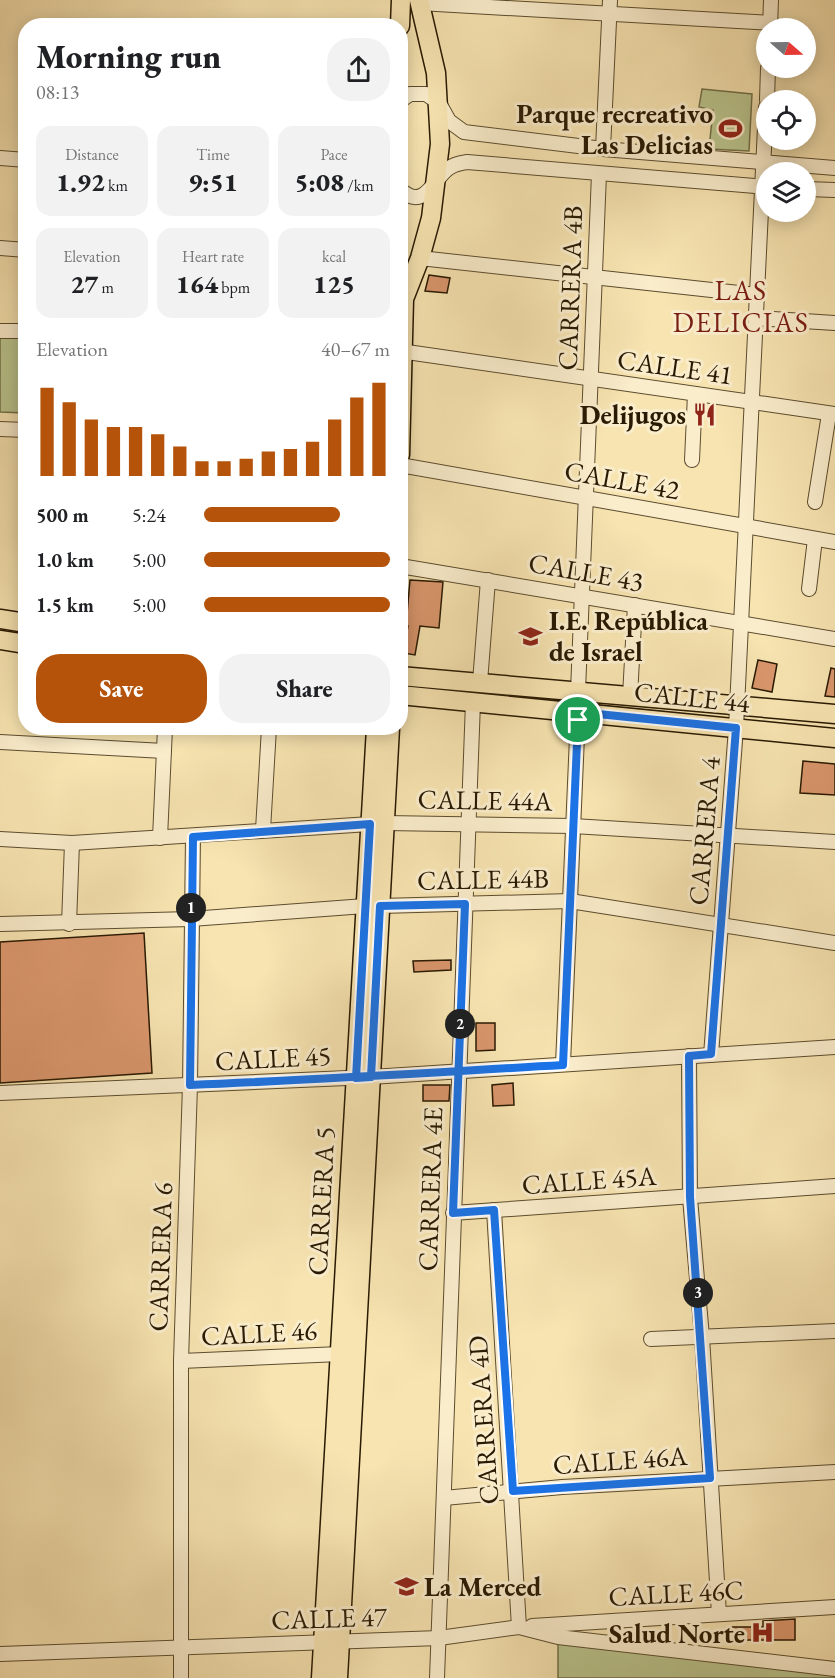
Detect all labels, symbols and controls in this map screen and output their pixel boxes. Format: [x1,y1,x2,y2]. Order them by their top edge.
north arrow [756,18,816,78]
map controls [756,18,816,222]
text: Morning run [36,35,221,78]
button: share [327,38,390,101]
text: 08:13 [36,79,79,105]
button: locate [756,90,816,150]
place label: Parque recreativo Las Delicias [516,96,713,162]
sports icon: Parque recreativo Las Delicias [718,116,744,142]
text: Distance [65,144,119,165]
text: Time [196,144,230,165]
text: Pace [321,144,347,165]
button: layers [756,162,816,222]
text: 1.92 [56,165,105,199]
text: 9:51 [188,165,238,199]
text: 5:08 [294,165,344,199]
text: km [105,175,128,196]
text: /km [344,175,374,196]
street label: CARRERA 4B [550,205,590,371]
text: Elevation [63,246,121,267]
text: Heart rate [182,246,244,267]
text: kcal [322,246,346,267]
text: 27 [70,267,98,301]
text: 164 [176,267,218,301]
text: 125 [313,267,355,301]
district label: LAS DELICIAS [673,272,809,340]
text: m [98,277,114,298]
text: bpm [218,277,250,298]
text: Elevation [36,336,108,362]
text: 40–67 m [321,336,390,362]
street label: CALLE 41 [615,342,735,392]
place label: Delijugos [580,397,686,432]
restaurant icon: Delijugos [691,401,717,427]
street label: CALLE 42 [562,453,682,507]
text: 500 m [36,502,89,528]
text: 5:24 [132,502,166,528]
street label: CALLE 43 [526,545,646,599]
text: 1.0 km [36,547,94,573]
text: 5:00 [132,547,166,573]
text: 1.5 km [36,592,94,618]
text: 5:00 [132,592,166,618]
place label: I.E. República de Israel [549,603,708,669]
school or university icon: I.E. República de Israel [518,623,544,649]
button: Save [36,654,207,723]
button: Share [219,654,390,723]
street label: CALLE 44 [633,674,753,721]
pin [552,694,603,745]
icon: arrive [561,703,594,736]
street label: CARRERA 4 [680,754,728,907]
street label: CALLE 44A [417,781,553,819]
street label: CALLE 44B [417,860,549,898]
pin: 1 [176,893,206,923]
text: 1 [187,897,195,918]
pin: 2 [445,1009,475,1039]
text: 2 [456,1013,464,1034]
street label: CALLE 45 [214,1037,332,1079]
street label: CARRERA 4E [410,1106,450,1272]
street label: CARRERA 5 [300,1126,342,1276]
street label: CALLE 45A [521,1158,658,1202]
street label: CARRERA 6 [140,1182,180,1332]
pin: 3 [683,1278,713,1308]
text: 3 [694,1282,702,1303]
street label: CALLE 46 [200,1312,318,1354]
street label: CARRERA 4D [460,1334,506,1506]
street label: CALLE 46A [552,1438,689,1482]
place label: La Merced [424,1569,542,1604]
street label: CALLE 46C [608,1572,744,1614]
school or university icon: La Merced [393,1573,419,1599]
street label: CALLE 47 [270,1598,389,1638]
place label: Salud Norte [609,1616,745,1651]
hospital icon: Salud Norte [750,1620,776,1646]

